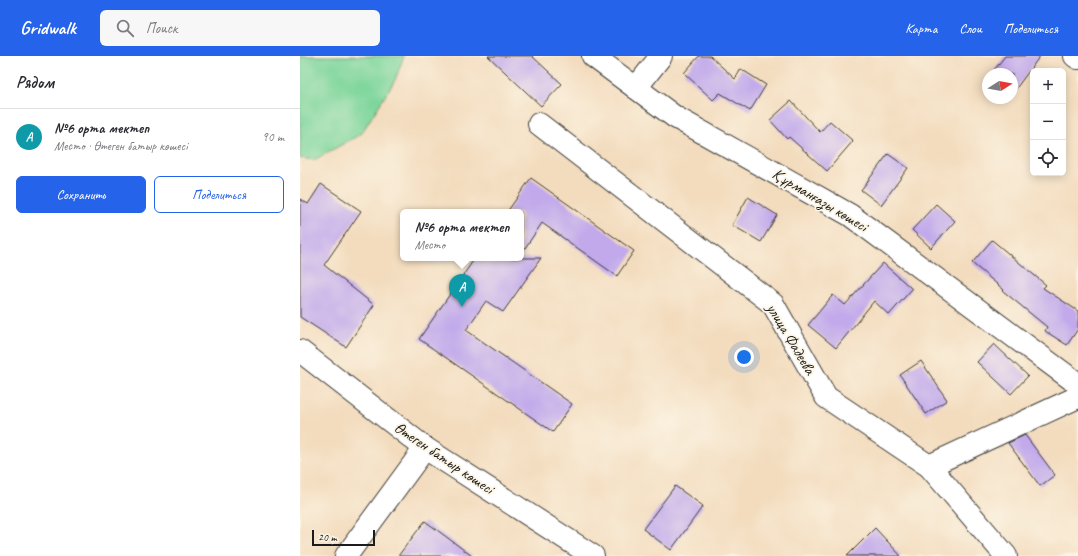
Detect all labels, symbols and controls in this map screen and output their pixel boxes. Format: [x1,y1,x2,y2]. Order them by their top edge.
search box [100,10,380,46]
text: Gridwalk [20,16,76,40]
icon: search [114,17,136,39]
text: Поиск [146,19,177,38]
text: Карта [905,20,937,37]
text: Слои [959,20,982,37]
text: Поделиться [1004,20,1058,37]
north arrow [982,68,1018,104]
map controls [1030,68,1066,176]
button: + [1030,68,1066,104]
text: Рядом [16,72,54,93]
button: − [1030,104,1066,140]
text: №6 орта мектеп [54,119,149,138]
text: A [26,129,32,145]
text: 90 m [262,129,284,145]
text: Место · Өтеген батыр көшесі [54,138,188,154]
button: locate [1030,140,1066,176]
street label: Құрманғазы көшесі [769,164,873,237]
button: Сохранить [16,176,146,213]
button: Поделиться [154,176,284,213]
popup [400,209,524,261]
text: №6 орта мектеп [414,218,510,237]
text: Место [414,237,445,253]
pin: A [449,274,475,307]
street label: улица Фадеева [761,299,821,379]
your location [734,347,754,367]
street label: Өтеген батыр көшесі [390,417,499,500]
scale bar [312,528,375,547]
text: 20 m [318,530,337,544]

